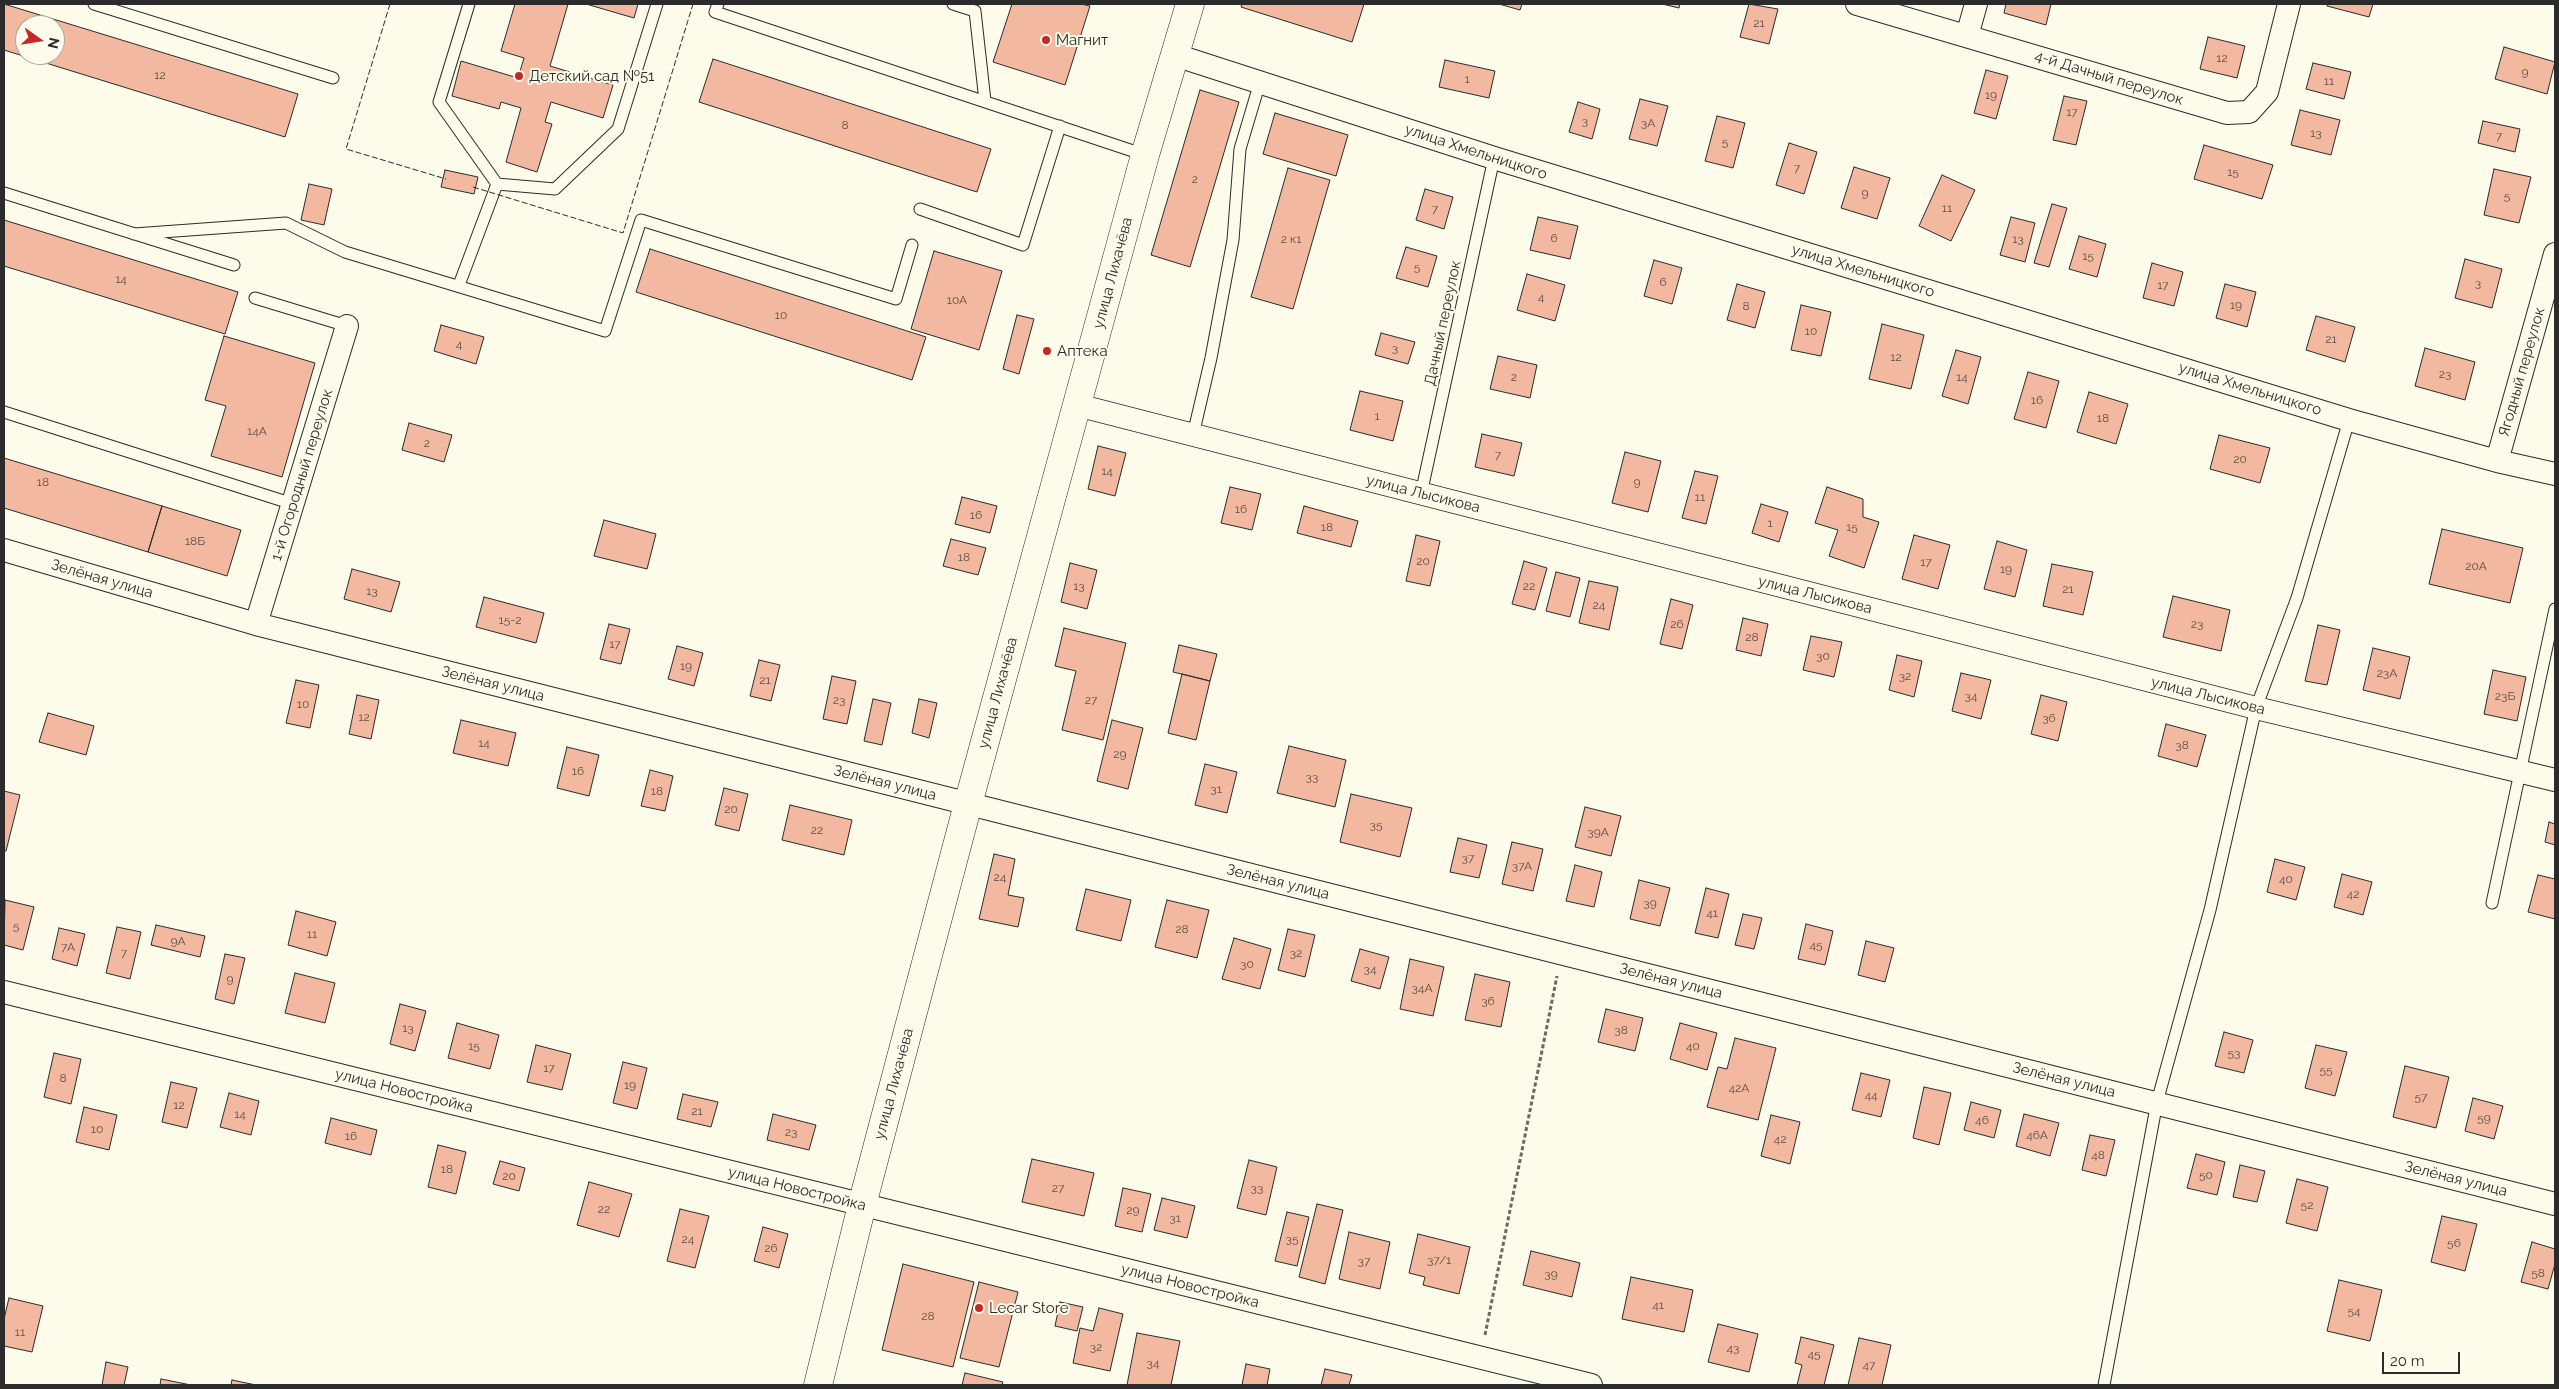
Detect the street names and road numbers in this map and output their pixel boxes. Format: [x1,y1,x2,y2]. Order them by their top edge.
street label: 4-й Дачный переулок [2032,47,2186,109]
street label: улица Хмельницкого [1403,120,1549,184]
street label: улица Лихачёва [1089,215,1137,331]
street label: улица Хмельницкого [1789,241,1937,301]
street label: Дачный переулок [1421,259,1465,387]
street label: Ягодный переулок [2495,305,2549,439]
street label: улица Хмельницкого [2176,359,2324,419]
street label: 1-й Огородный переулок [267,387,337,563]
street label: улица Лысикова [1364,471,1482,517]
street label: Зелёная улица [49,556,155,602]
street label: улица Лысикова [1756,572,1874,618]
street label: улица Лихачёва [974,635,1022,751]
street label: Зелёная улица [440,663,546,705]
street label: улица Лысикова [2149,673,2267,719]
street label: Зелёная улица [832,762,938,804]
street label: Зелёная улица [1225,861,1331,903]
street label: Зелёная улица [1618,960,1724,1002]
street label: улица Лихачёва [870,1026,918,1142]
street label: Зелёная улица [2011,1059,2117,1101]
street label: улица Новостройка [333,1065,475,1117]
street label: Зелёная улица [2403,1158,2509,1200]
street label: улица Новостройка [726,1163,868,1215]
street label: улица Новостройка [1119,1260,1261,1312]

